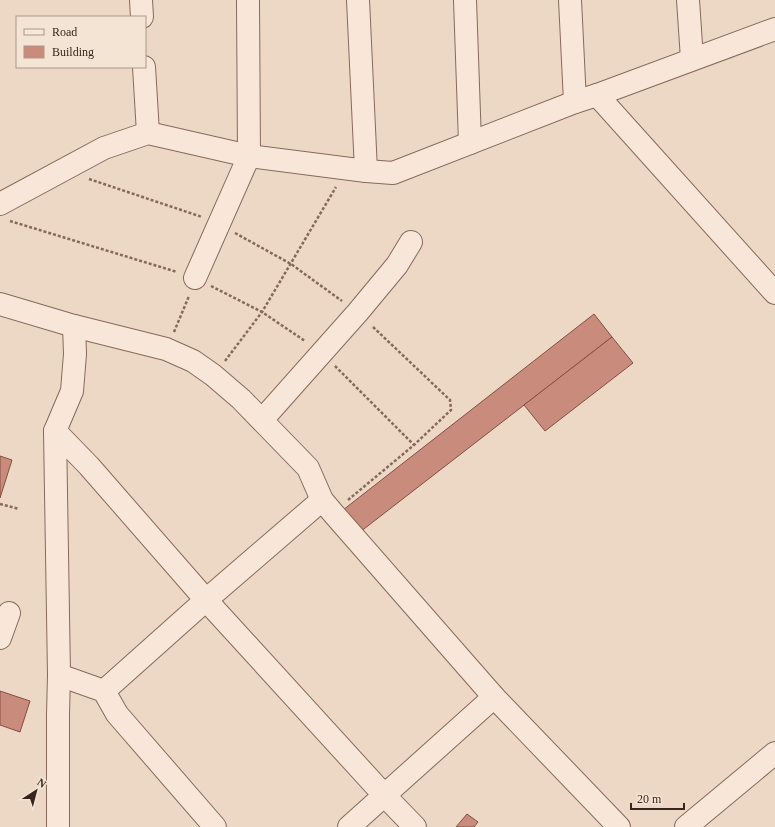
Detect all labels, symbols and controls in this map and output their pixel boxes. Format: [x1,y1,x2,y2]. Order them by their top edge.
legend [16,16,146,68]
text: Road [52,25,77,39]
text: Building [52,45,94,59]
north arrow [16,771,56,811]
text: N [35,776,49,790]
scale bar [631,785,684,811]
text: 20 m [637,792,662,806]

